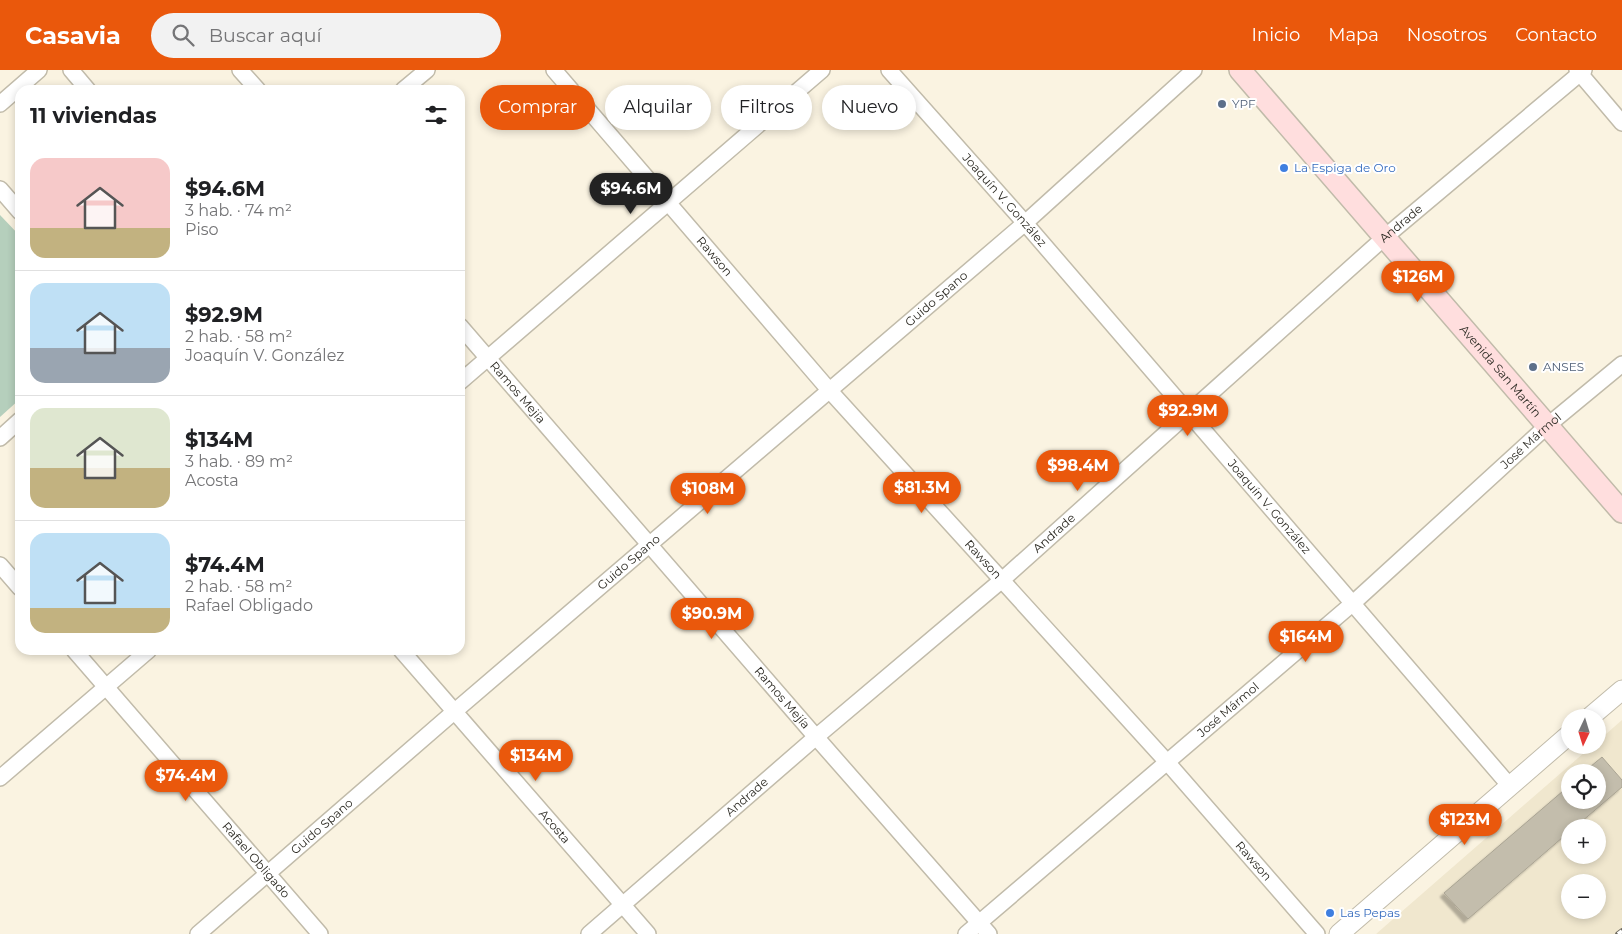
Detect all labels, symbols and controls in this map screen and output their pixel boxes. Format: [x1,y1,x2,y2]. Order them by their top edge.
search box [151,13,501,58]
text: Casavia [25,21,121,50]
icon: search [169,21,197,49]
text: Buscar aquí [209,24,322,47]
text: Inicio [1252,24,1300,46]
text: Mapa [1328,24,1379,46]
text: Nosotros [1407,24,1487,46]
text: Contacto [1515,24,1597,46]
chip: Comprar [480,85,595,130]
chip: Alquilar [605,85,711,130]
chip: Filtros [721,85,812,130]
chip: Nuevo [822,85,916,130]
place label: YPF [1232,96,1256,111]
marker: YPF [1216,98,1228,110]
icon: filters [422,101,450,129]
text: 11 viviendas [30,103,157,128]
street label: Joaquín V. González [959,149,1050,250]
place label: La Espiga de Oro [1294,160,1396,175]
marker: La Espiga de Oro [1278,162,1290,174]
pin: $94.6M [590,172,672,215]
text: $94.6M [185,176,265,201]
icon: home [70,178,130,238]
text: $94.6M [600,179,662,198]
text: 3 hab. · 74 m² [185,201,292,220]
street label: Andrade [1376,201,1425,246]
text: Piso [185,220,219,239]
street label: Rawson [694,233,736,279]
pin: $126M [1383,260,1453,303]
text: $126M [1392,267,1444,286]
street label: Guido Spano [902,268,970,329]
text: $92.9M [185,302,263,327]
icon: home [70,303,130,363]
street label: Avenida San Martín [1457,322,1545,420]
text: 2 hab. · 58 m² [185,327,292,346]
text: Joaquín V. González [185,346,344,365]
street label: Ramos Mejía [487,358,549,426]
place label: ANSES [1543,359,1584,374]
marker: ANSES [1527,361,1539,373]
pin: $92.9M [1147,394,1229,437]
text: $92.9M [1158,401,1218,420]
street label: José Mármol [1496,409,1564,472]
text: $134M [185,427,253,452]
icon: home [70,428,130,488]
pin: $98.4M [1037,450,1119,492]
text: 3 hab. · 89 m² [185,452,293,471]
street label: Joaquín V. González [1224,455,1314,557]
text: $98.4M [1047,456,1109,475]
text: Acosta [185,471,239,490]
pin: $108M [673,472,743,515]
pin: $81.3M [881,472,963,514]
text: $81.3M [894,478,950,497]
text: $108M [681,479,735,498]
street label: Andrade [1030,510,1078,556]
street label: Guido Spano [594,531,663,593]
street label: Rawson [962,537,1005,582]
text: $74.4M [185,552,265,577]
icon: home [70,553,130,613]
text: 2 hab. · 58 m² [185,577,292,596]
text: Rafael Obligado [185,596,313,615]
pin: $90.9M [671,598,753,640]
text: $90.9M [682,604,742,623]
pin: $164M [1271,620,1341,663]
text: $164M [1280,627,1332,646]
street label: Ramos Mejía [752,663,813,732]
street label: José Mármol [1193,679,1262,741]
north arrow [1561,709,1606,754]
map controls [1561,709,1606,919]
pin: $134M [501,740,571,782]
text: $134M [510,746,562,765]
pin: $74.4M [145,760,227,802]
button: locate [1561,764,1606,809]
text: $74.4M [156,766,216,785]
street label: Andrade [722,774,771,819]
street label: Guido Spano [287,795,356,857]
pin: $123M [1430,804,1500,846]
street label: Acosta [536,806,574,846]
text: $123M [1440,810,1490,829]
street label: Rafael Obligado [219,819,294,901]
button: + [1561,819,1606,864]
street label: Rawson [1232,838,1275,884]
button: − [1561,874,1606,919]
place label: Las Pepas [1340,905,1400,920]
marker: Las Pepas [1324,907,1336,919]

